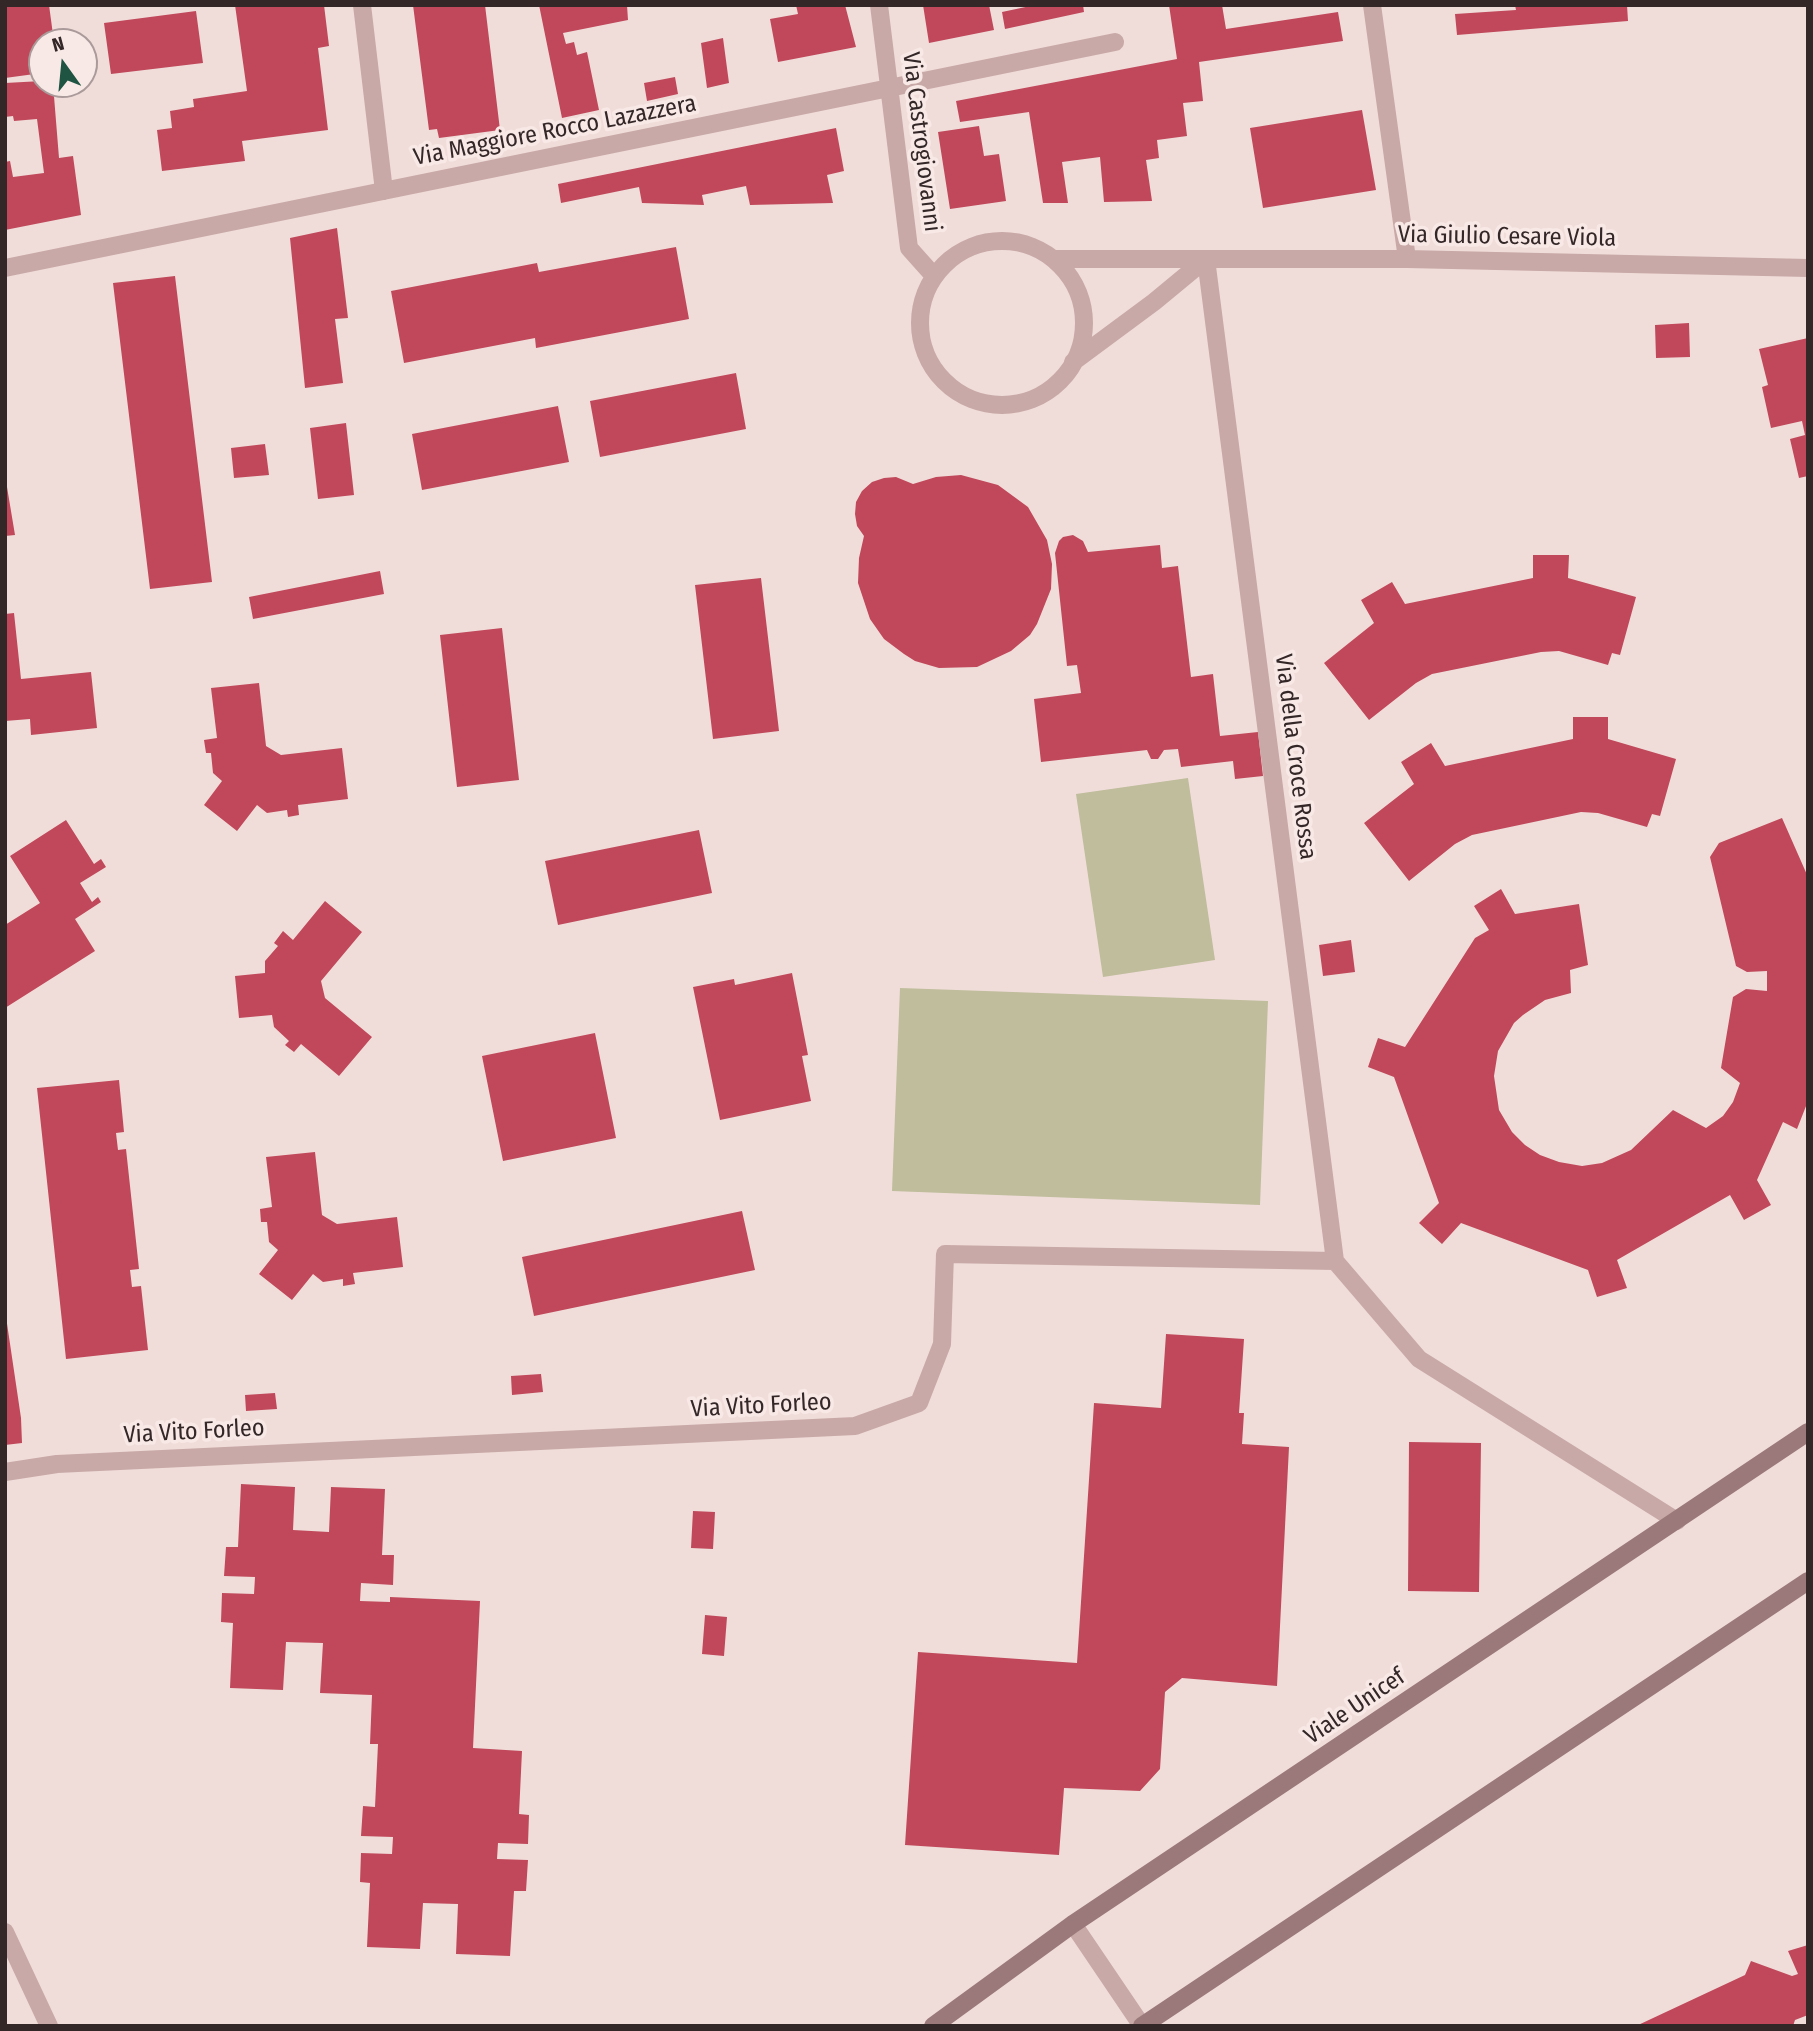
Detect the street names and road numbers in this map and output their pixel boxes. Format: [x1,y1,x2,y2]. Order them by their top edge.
street label: Via Castrogiovanni [896,50,946,234]
street label: Via Maggiore Rocco Lazazzera [411,89,699,173]
street label: Via Giulio Cesare Viola [1398,221,1616,253]
street label: Via della Croce Rossa [1268,653,1322,861]
street label: Via Vito Forleo [690,1388,832,1424]
street label: Via Vito Forleo [123,1414,265,1450]
street label: Viale Unicef [1299,1663,1411,1751]

